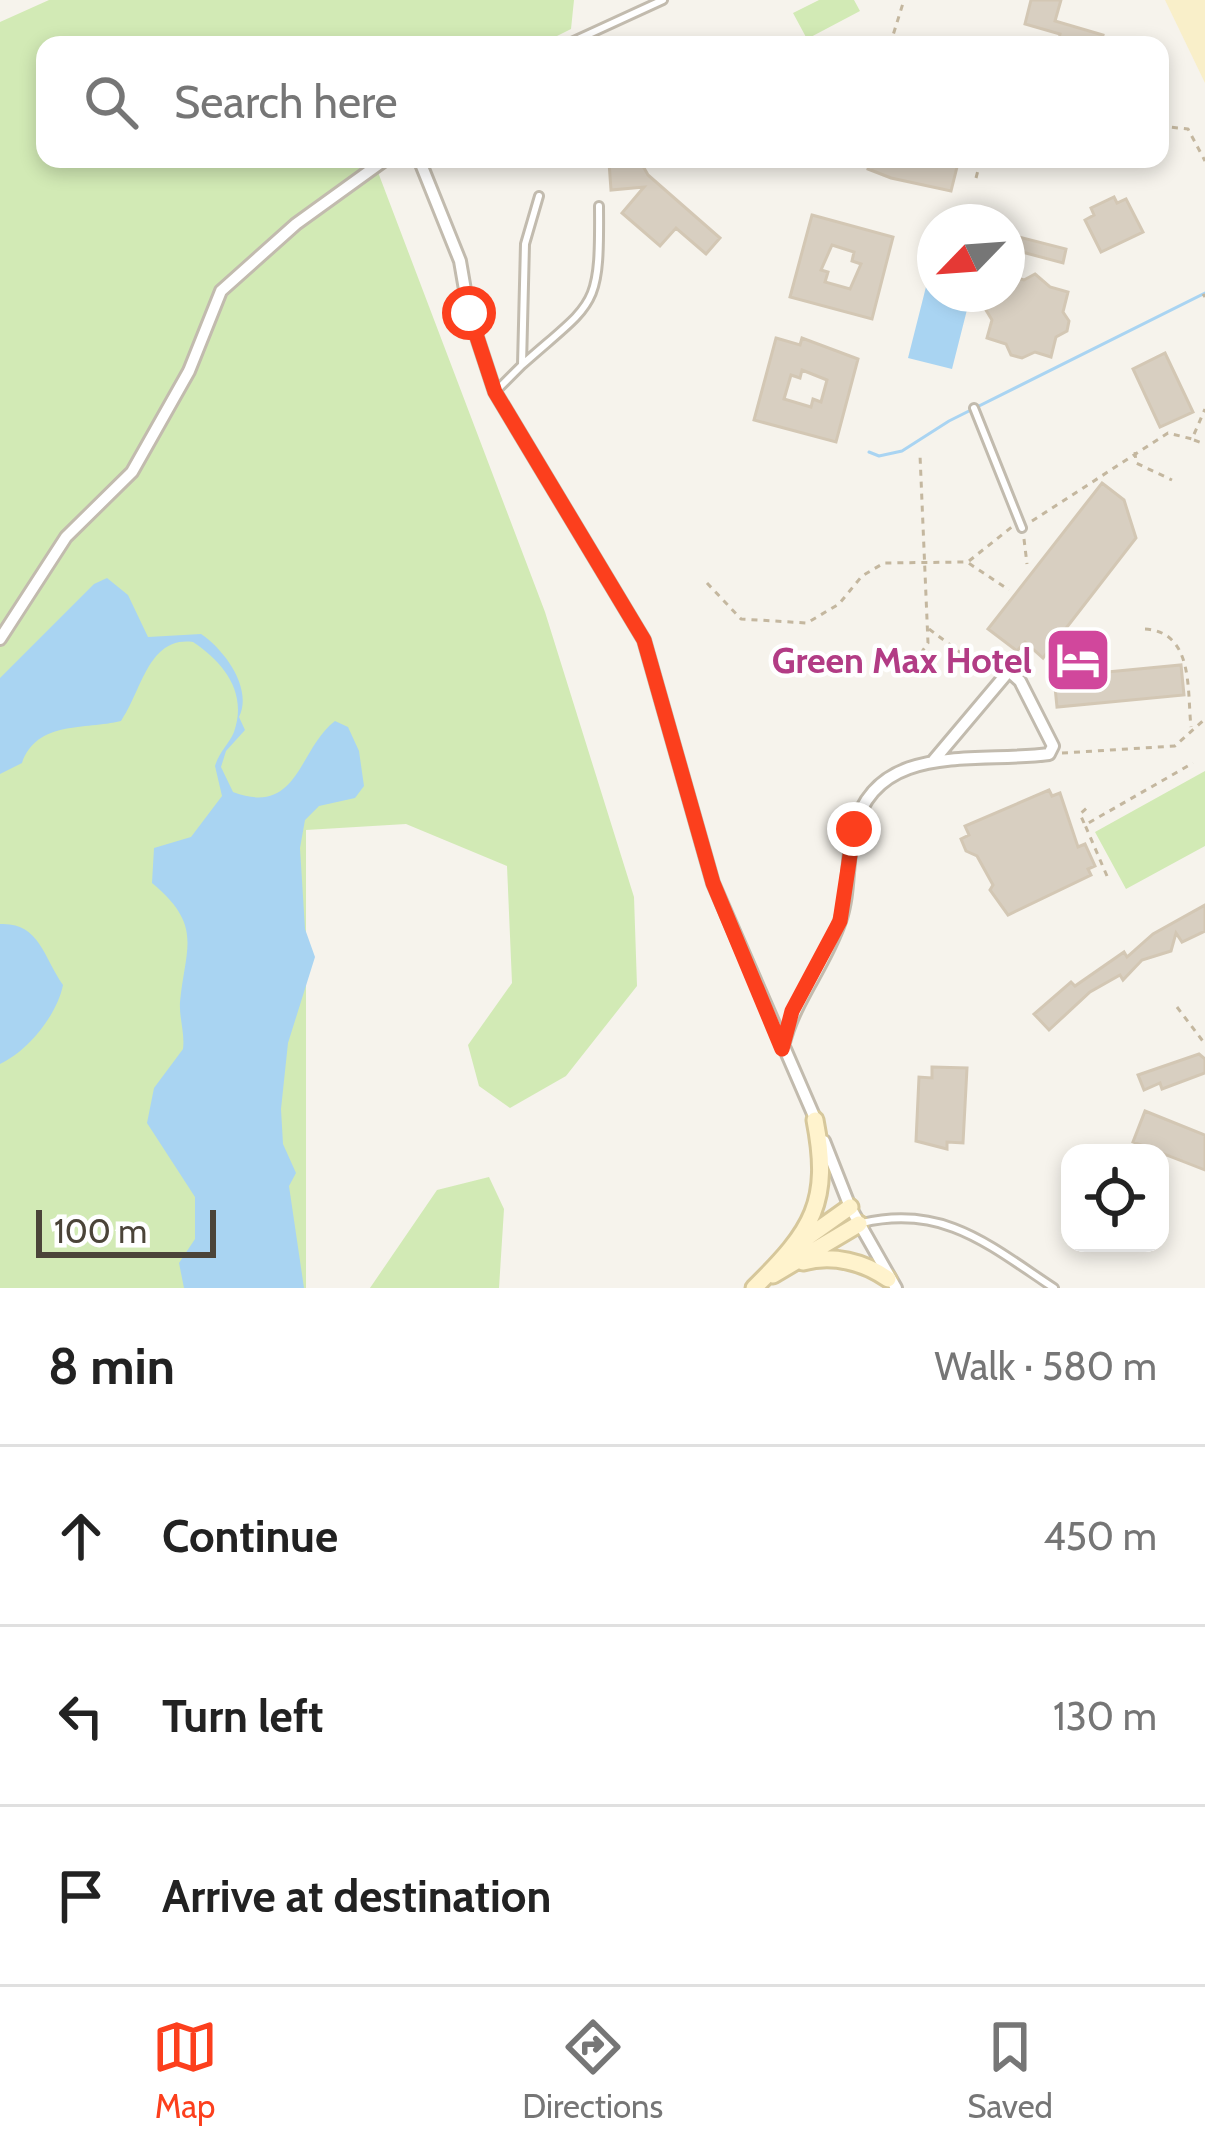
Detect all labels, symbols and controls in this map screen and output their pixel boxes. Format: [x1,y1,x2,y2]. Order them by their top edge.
search box [36,36,1169,168]
icon: search [78,69,144,135]
text: Search here [174,75,398,129]
north arrow [917,204,1025,312]
route start [442,286,496,340]
hotel icon: Green Max Hotel [1043,625,1113,695]
place label: Green Max Hotel [772,638,1032,682]
route end [827,802,881,856]
map controls [1061,1144,1169,1252]
button: locate [1061,1144,1169,1252]
scale bar [36,1204,216,1257]
text: 100 m [54,1211,147,1251]
text: 8 min [48,1335,175,1397]
text: Walk · 580 m [935,1342,1157,1390]
icon: ahead [48,1503,114,1569]
text: Continue [162,1509,338,1563]
text: 450 m [1043,1512,1157,1560]
icon: left [48,1683,114,1749]
text: Turn left [162,1689,324,1743]
text: 130 m [1053,1692,1157,1740]
icon: arrive [48,1863,114,1929]
text: Arrive at destination [162,1869,551,1923]
tab: Map [152,2014,218,2126]
tab: Directions [522,2014,663,2126]
tab: Saved [967,2014,1053,2126]

